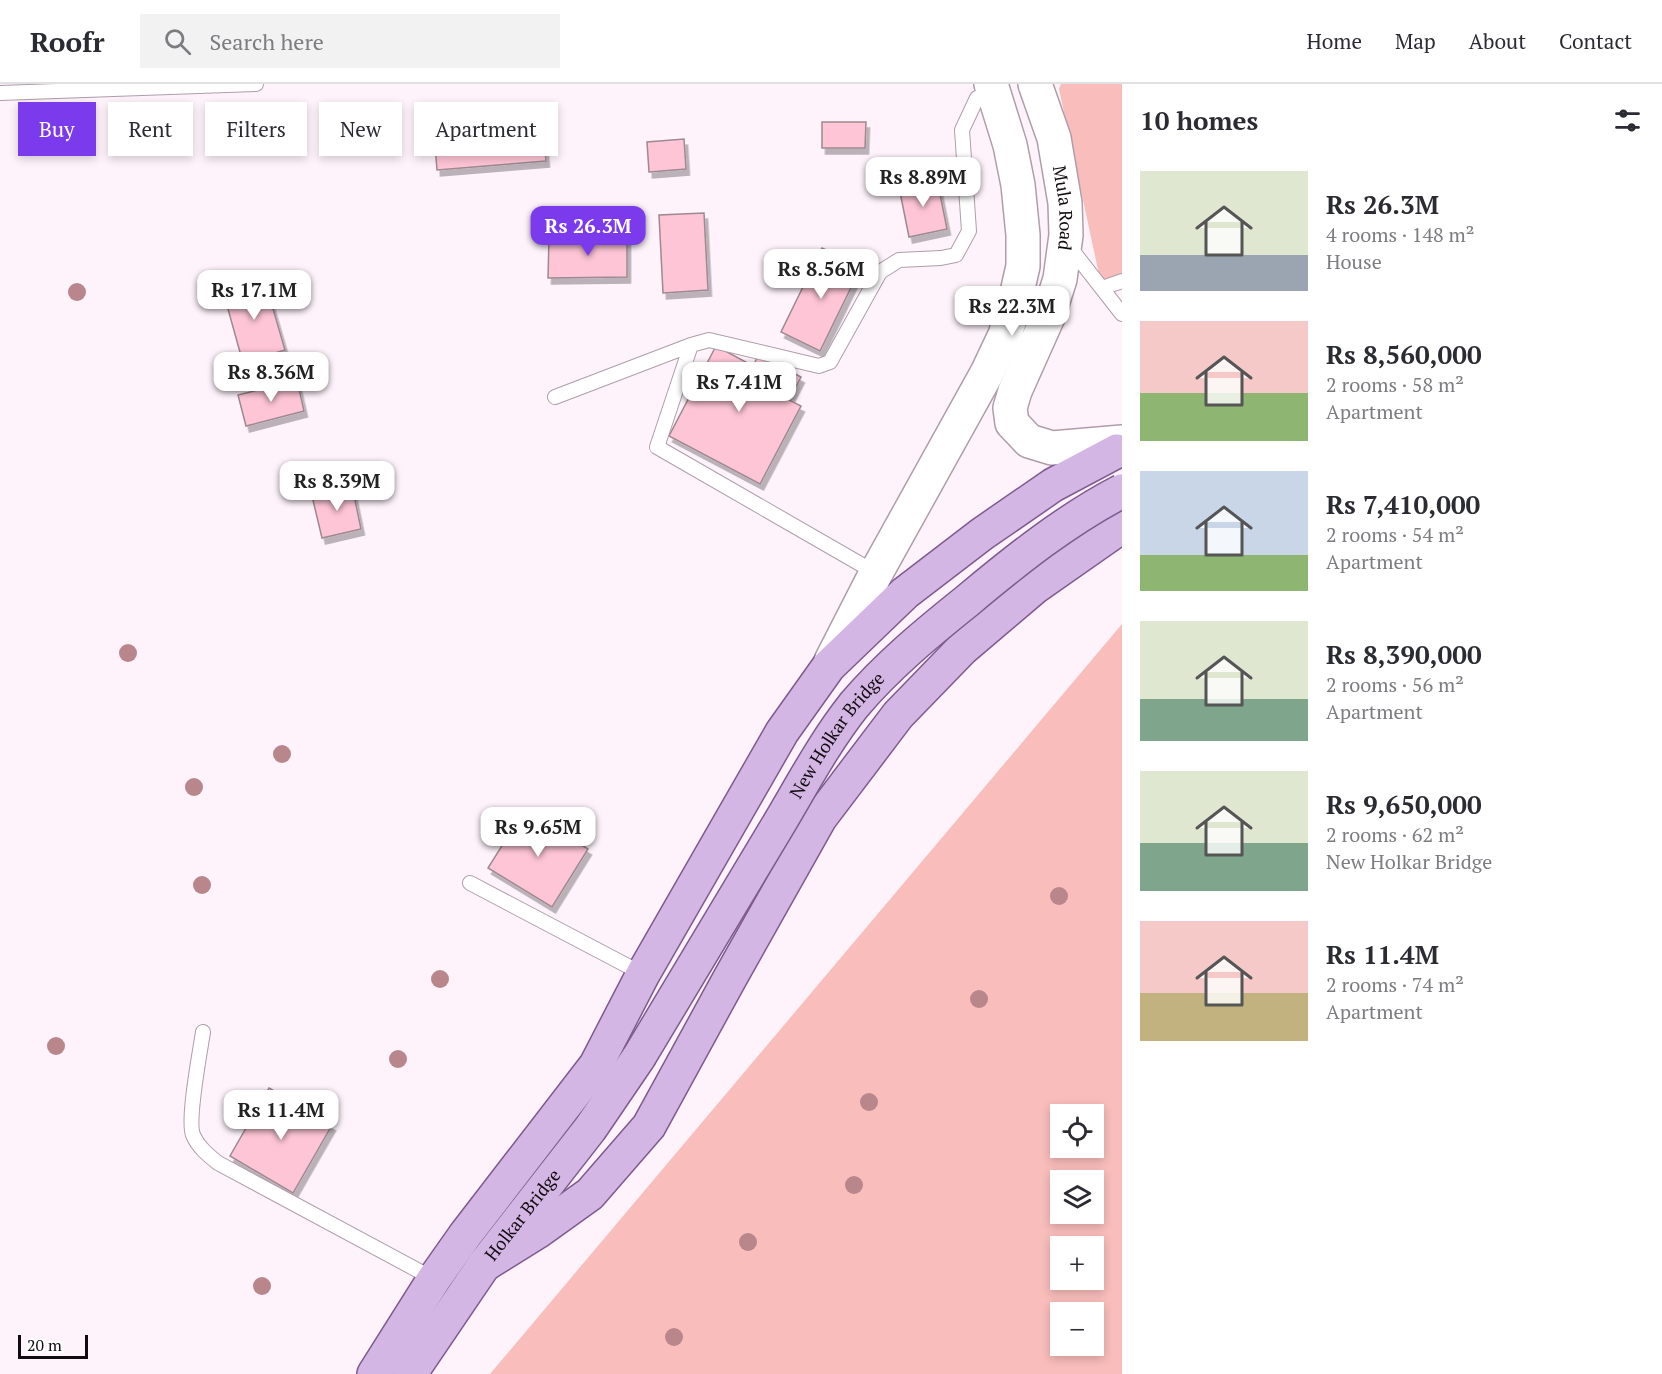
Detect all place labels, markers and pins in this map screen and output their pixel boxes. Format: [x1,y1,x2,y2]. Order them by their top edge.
pin: Rs 8.89M [861,157,985,208]
pin: Rs 26.3M [526,206,650,257]
pin: Rs 8.56M [759,249,883,300]
pin: Rs 17.1M [192,270,316,321]
pin: Rs 22.3M [950,286,1074,337]
pin: Rs 8.36M [209,352,333,403]
pin: Rs 7.41M [677,362,801,413]
pin: Rs 8.39M [275,461,399,512]
pin: Rs 9.65M [476,807,600,858]
pin: Rs 11.4M [219,1090,343,1141]

